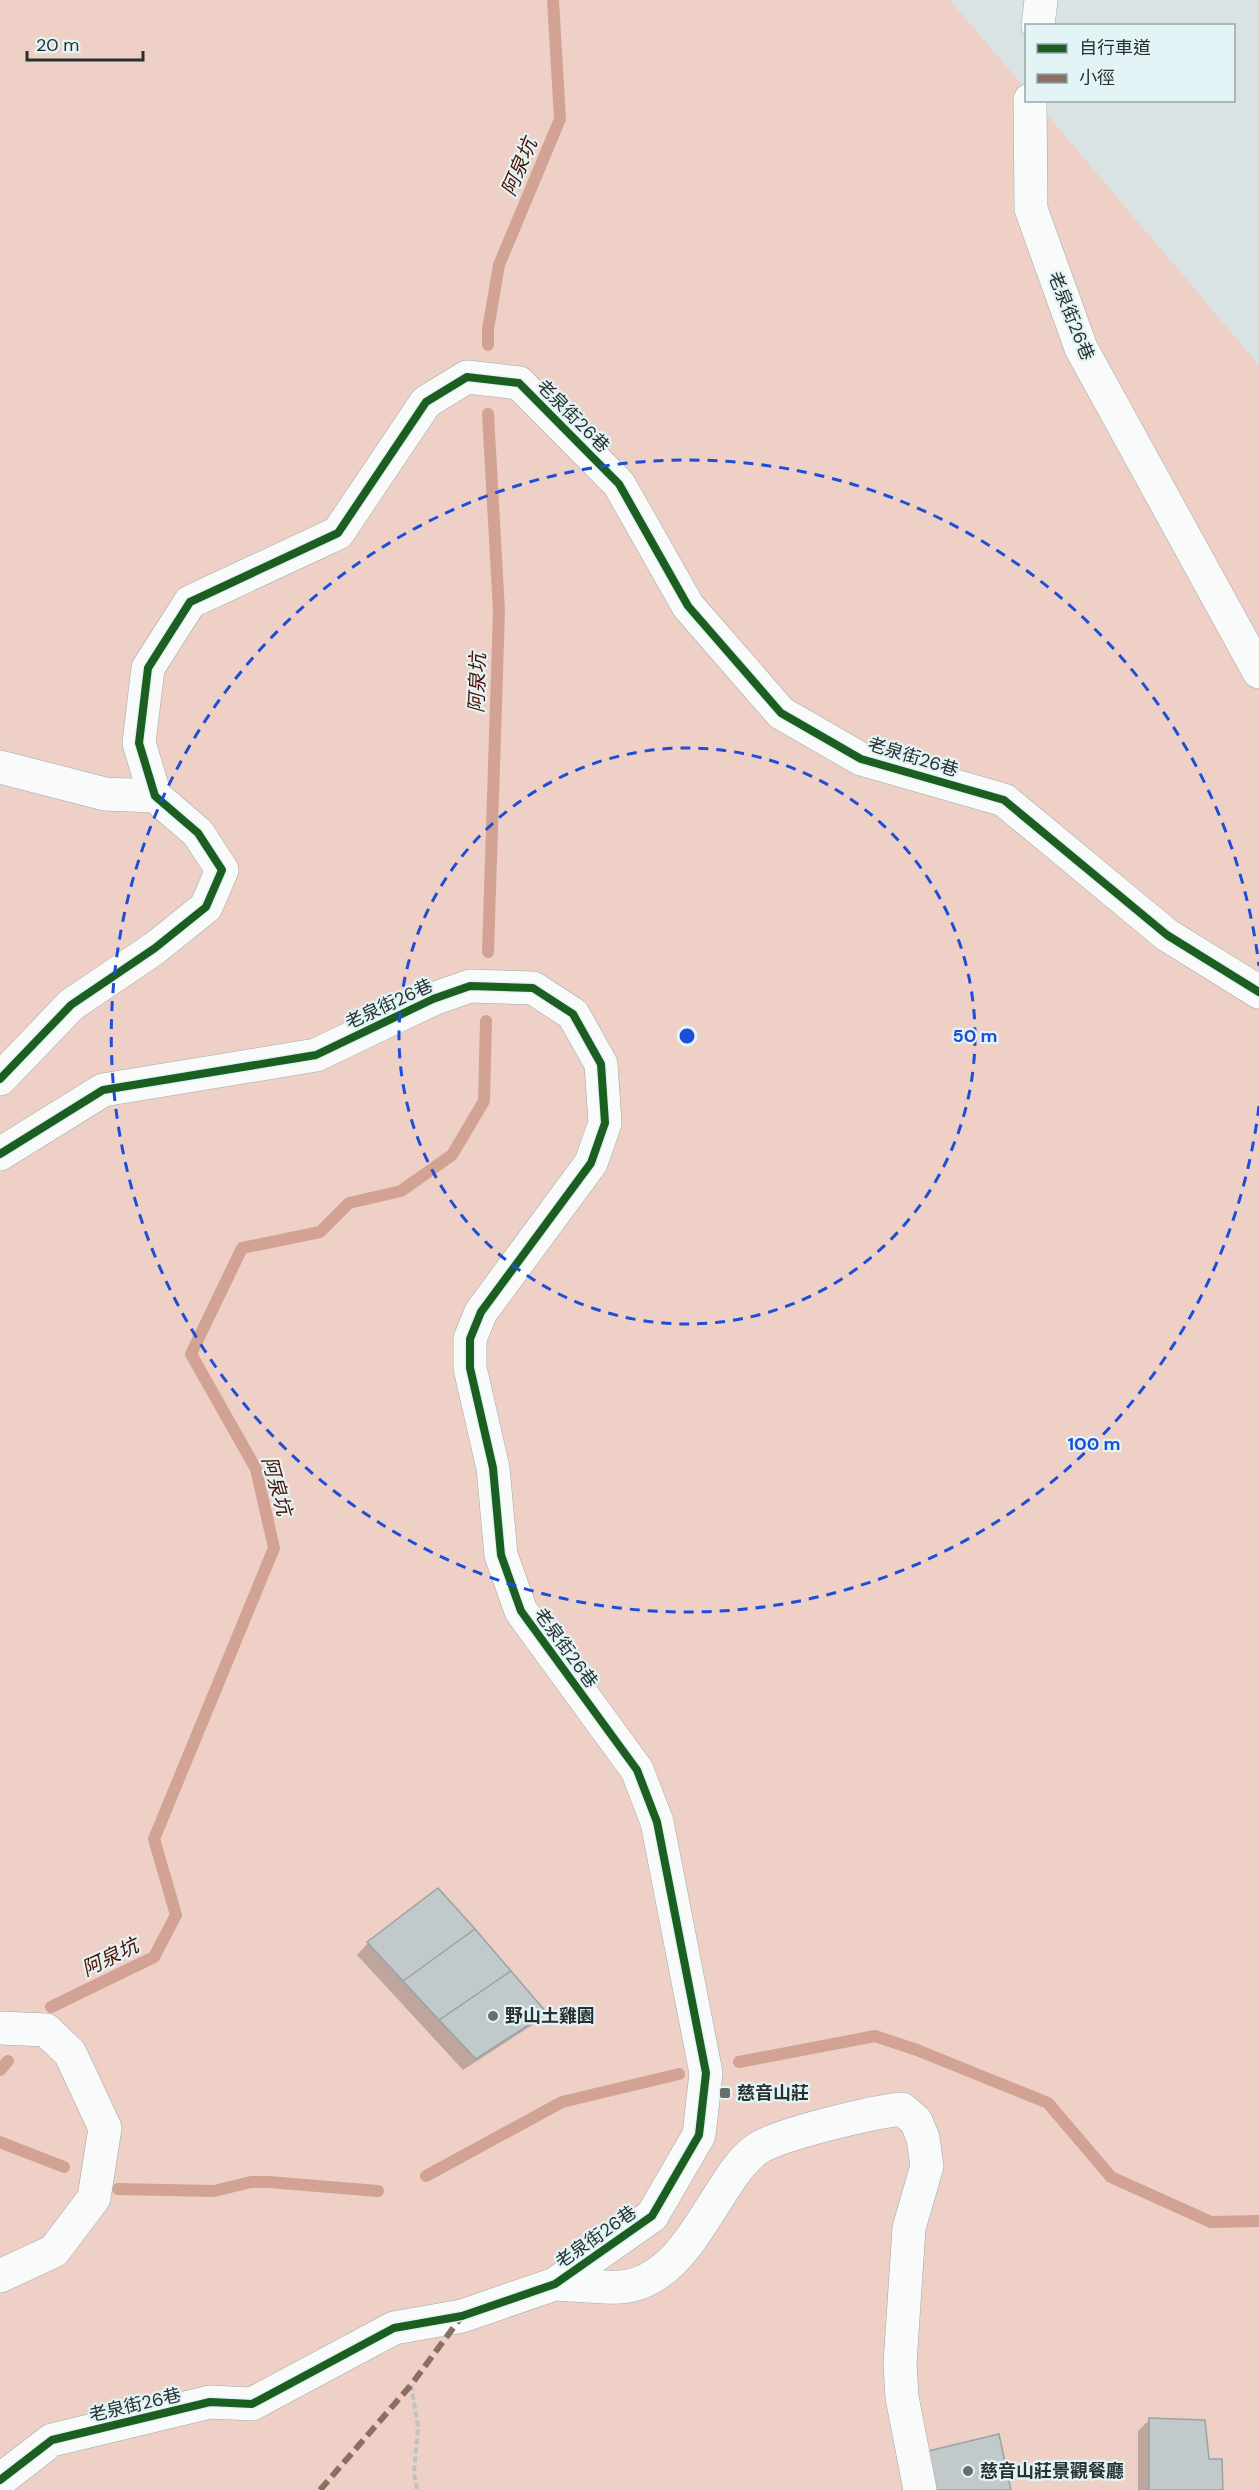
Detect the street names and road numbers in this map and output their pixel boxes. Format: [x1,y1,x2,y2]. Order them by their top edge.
street label: 老泉街26巷 [1042,268,1100,364]
street label: 老泉街26巷 [531,374,615,458]
street label: 老泉街26巷 [865,732,961,782]
street label: 老泉街26巷 [341,973,437,1035]
street label: 老泉街26巷 [529,1603,603,1693]
street label: 老泉街26巷 [551,2200,641,2274]
street label: 老泉街26巷 [87,2383,183,2427]

